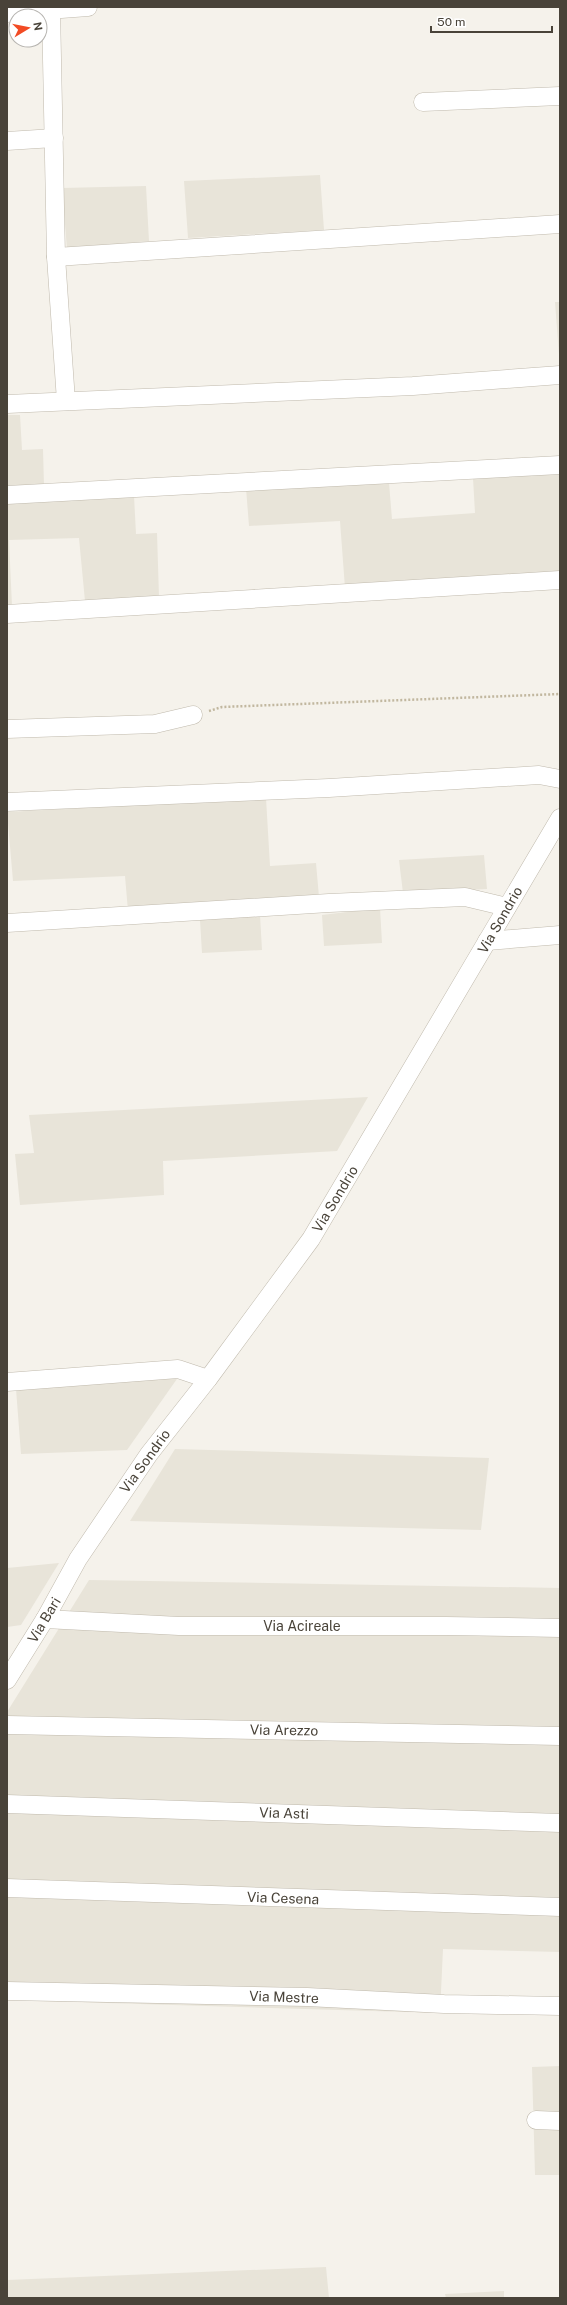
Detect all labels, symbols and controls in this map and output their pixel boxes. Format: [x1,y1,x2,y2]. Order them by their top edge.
north arrow [8,8,48,48]
scale bar [431,8,552,34]
text: 50 m [437,15,465,29]
text: N [31,21,45,32]
street label: Via Sondrio [474,884,526,956]
street label: Via Sondrio [309,1163,361,1235]
street label: Via Sondrio [117,1426,173,1496]
street label: Via Bari [24,1594,64,1646]
street label: Via Acireale [263,1618,341,1634]
street label: Via Arezzo [250,1721,318,1739]
street label: Via Asti [259,1804,309,1822]
street label: Via Cesena [247,1889,319,1907]
street label: Via Mestre [249,1988,319,2006]

